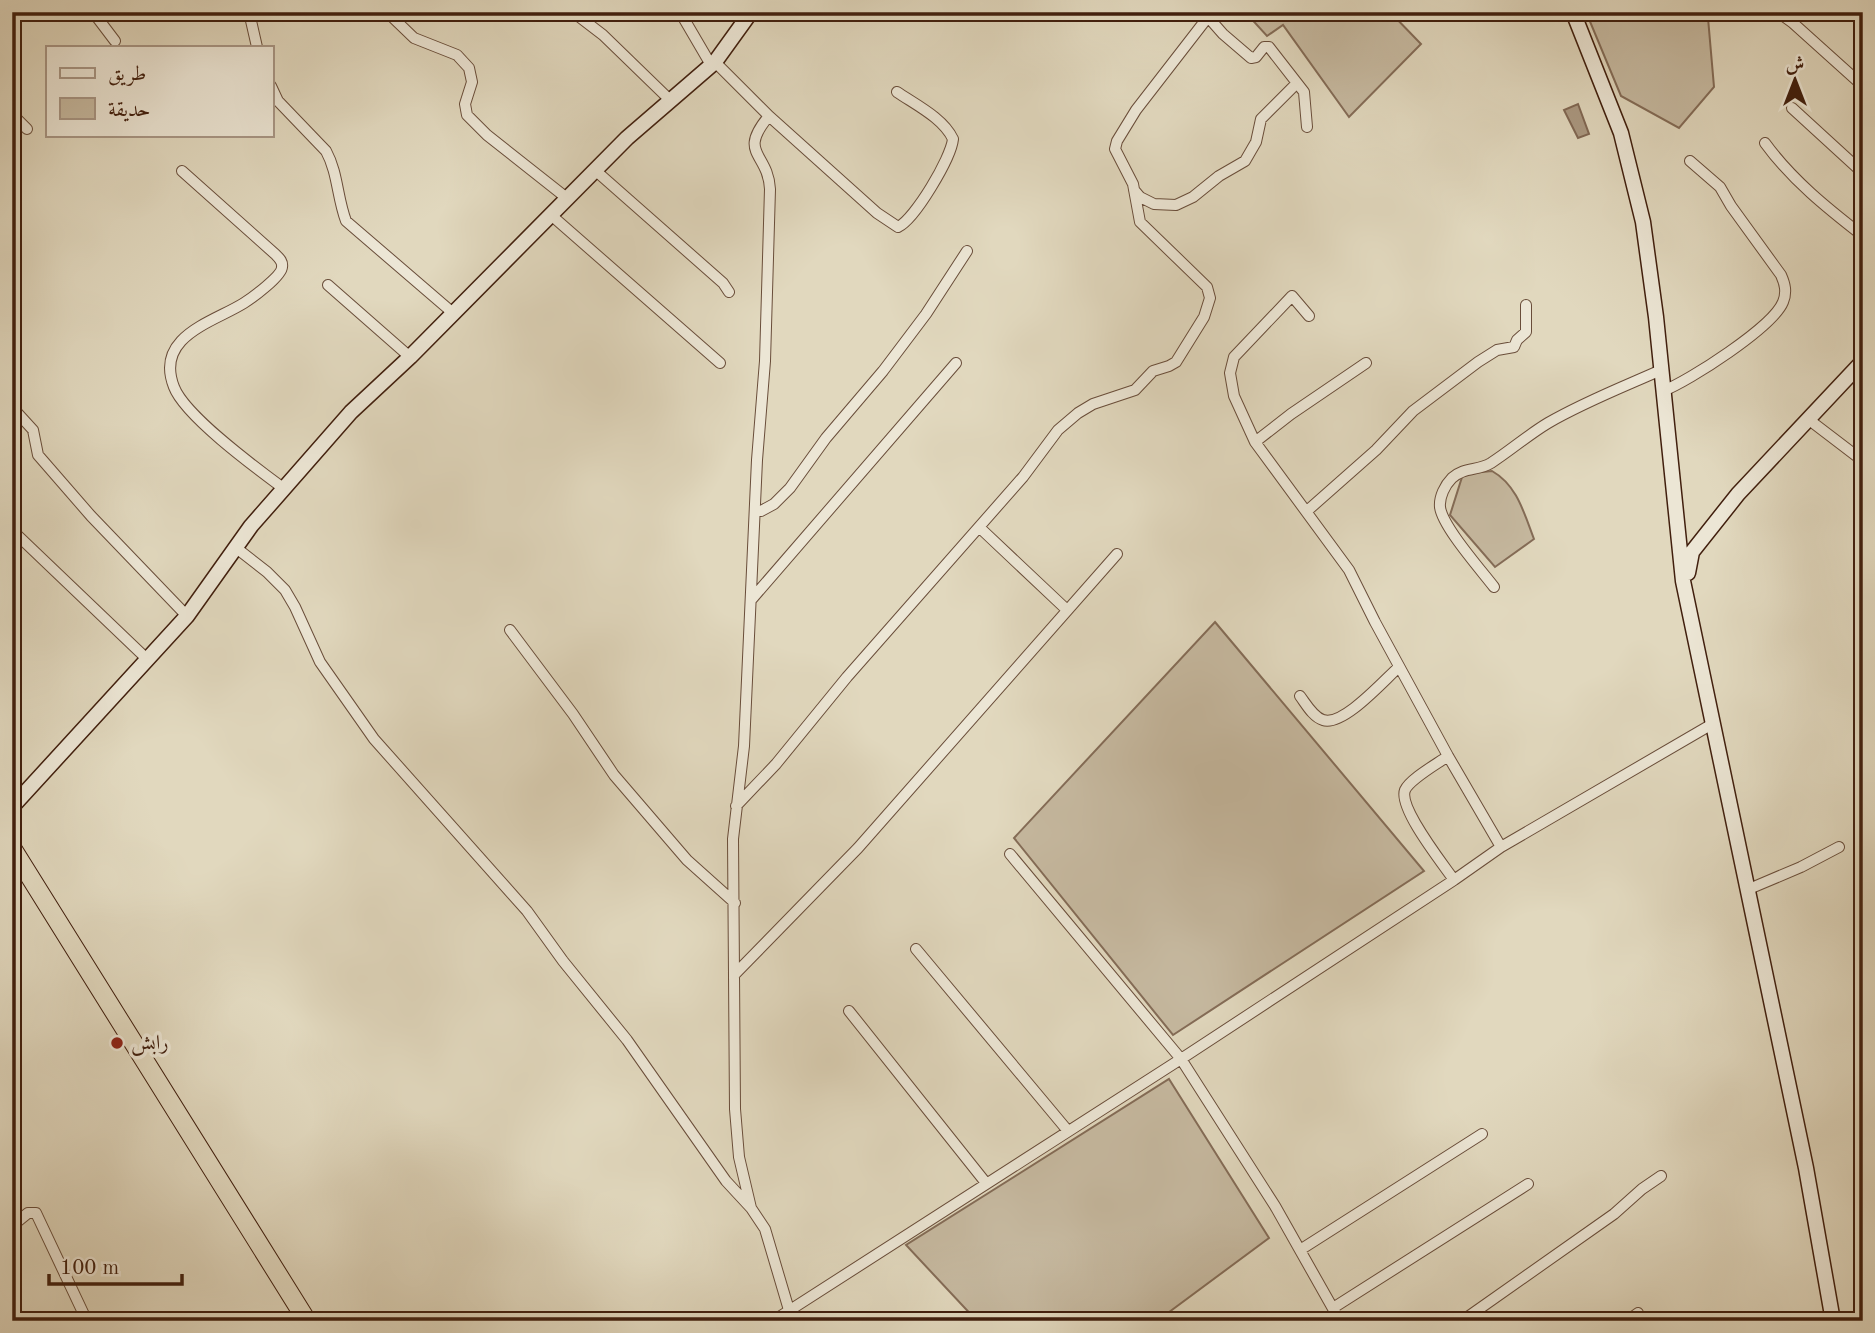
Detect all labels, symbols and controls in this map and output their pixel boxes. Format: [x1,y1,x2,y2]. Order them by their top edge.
legend [46,46,273,136]
north arrow [1759,46,1829,116]
text: ش [1786,56,1804,75]
text: طريق [108,64,146,86]
text: حديقة [108,100,151,122]
place label: رابش [131,1033,169,1056]
marker: رابش [109,1035,125,1051]
scale bar [49,1242,182,1286]
text: 100 m [60,1258,119,1279]

